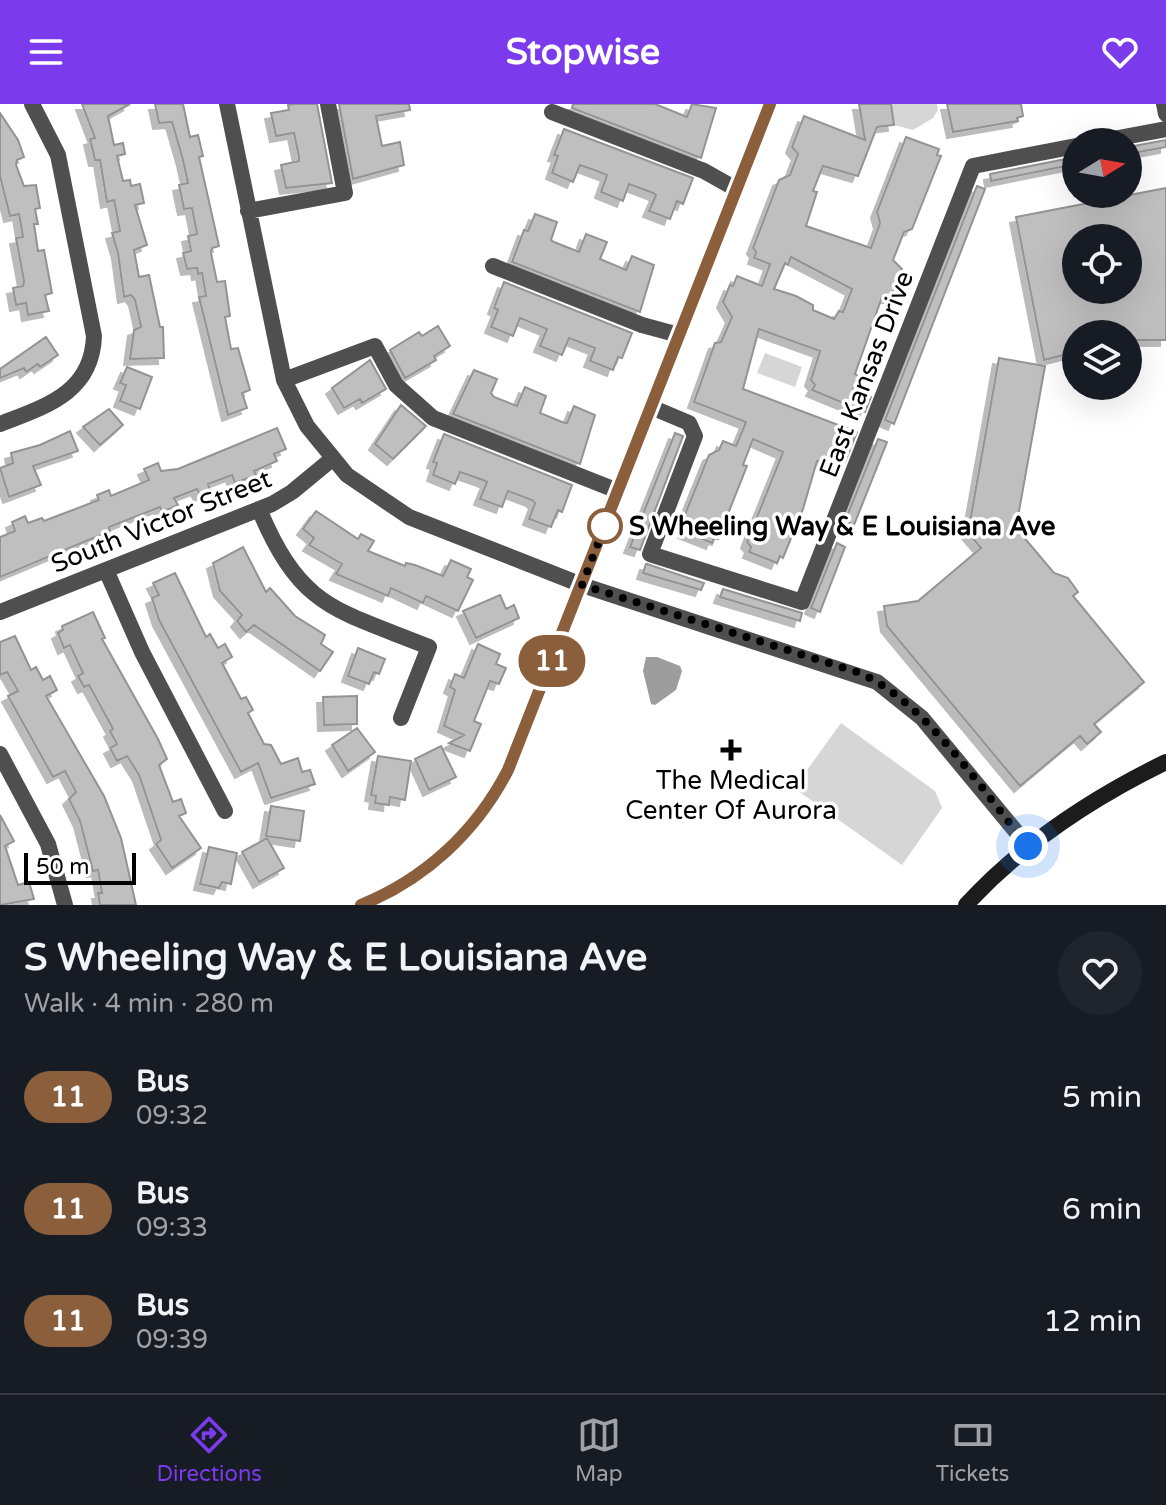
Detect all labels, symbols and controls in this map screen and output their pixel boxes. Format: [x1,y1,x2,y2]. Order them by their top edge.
icon: menu [24,30,68,74]
icon: heart [1098,30,1142,74]
text: Stopwise [506,31,660,74]
north arrow [1062,128,1142,208]
map controls [1062,128,1142,400]
button: locate [1062,224,1142,304]
street label: East Kansas Drive [813,267,920,482]
button: layers [1062,320,1142,400]
street label: South Victor Street [46,463,276,580]
marker: S Wheeling Way & E Louisiana Ave [588,509,622,543]
place label: S Wheeling Way & E Louisiana Ave [629,511,1056,542]
line badge: 11 [516,635,588,687]
text: 11 [534,644,570,678]
marker: The Medical Center Of Aurora [720,739,742,761]
place label: The Medical Center Of Aurora [625,765,837,826]
your location [1008,826,1048,866]
scale bar [24,849,136,885]
text: 50 m [36,854,90,880]
button: heart [1058,931,1142,1015]
text: S Wheeling Way & E Louisiana Ave [24,935,647,981]
text: Walk · 4 min · 280 m [24,988,274,1019]
text: Bus [136,1063,189,1100]
text: 5 min [1062,1079,1142,1116]
text: 11 [50,1080,86,1114]
text: 09:32 [136,1100,208,1131]
text: Bus [136,1175,189,1212]
text: 6 min [1062,1191,1142,1228]
text: 11 [50,1192,86,1226]
text: 09:33 [136,1212,208,1243]
text: Bus [136,1287,189,1324]
text: 12 min [1043,1303,1142,1340]
text: 11 [50,1304,86,1338]
text: 09:39 [136,1324,208,1355]
tab: Directions [157,1413,262,1487]
tab: Map [575,1413,623,1487]
tab: Tickets [936,1413,1009,1487]

